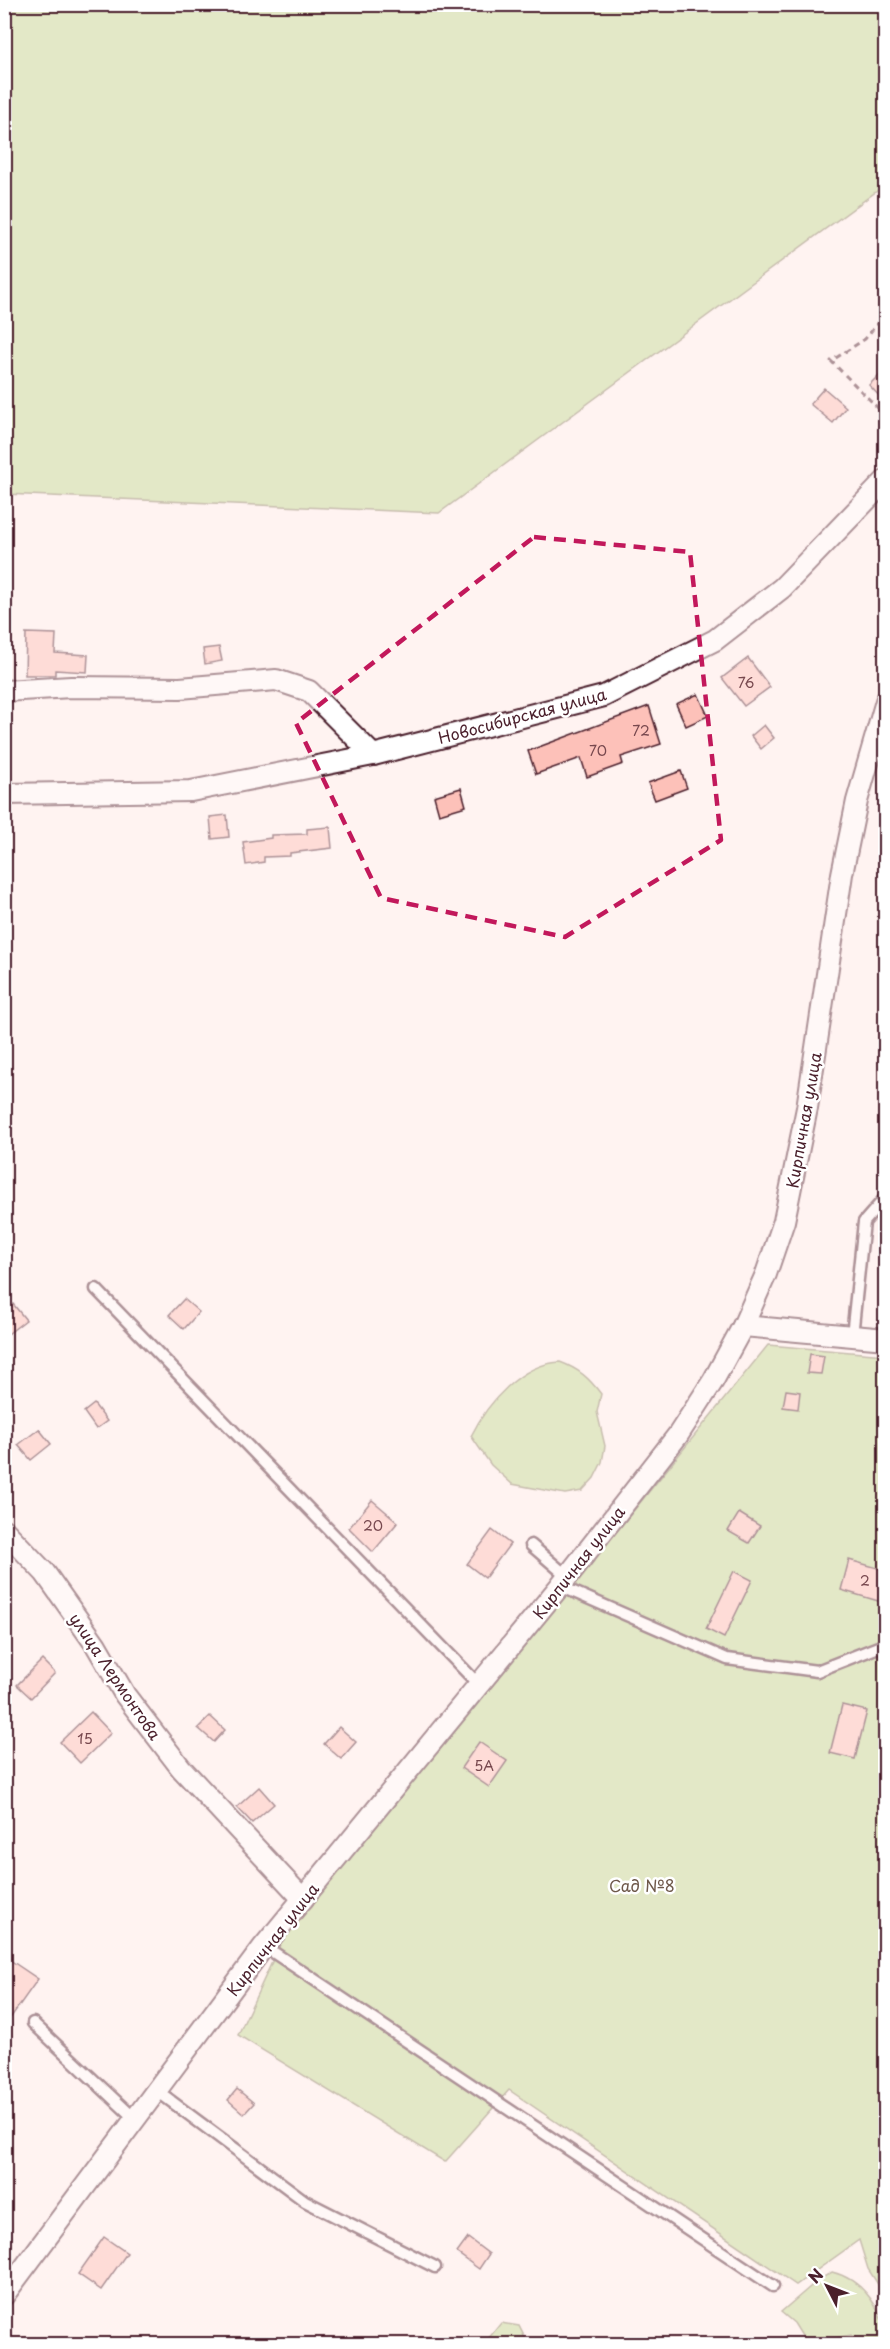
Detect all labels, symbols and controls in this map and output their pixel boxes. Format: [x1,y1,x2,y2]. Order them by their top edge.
house number: 76 [738,672,755,693]
street label: Новосибирская улица [435,681,609,749]
house number: 72 [632,720,650,741]
house number: 70 [589,740,607,761]
street label: Кирпичная улица [779,1050,827,1190]
street label: Кирпичная улица [526,1500,630,1624]
house number: 20 [363,1515,383,1536]
house number: 2 [860,1570,870,1591]
street label: улица Лермонтова [64,1608,168,1744]
house number: 15 [77,1728,93,1749]
house number: 5А [474,1755,494,1776]
park label: Сад №8 [609,1873,675,1897]
street label: Кирпичная улица [220,1877,324,2001]
north arrow [797,2256,857,2316]
text: N [802,2263,828,2288]

